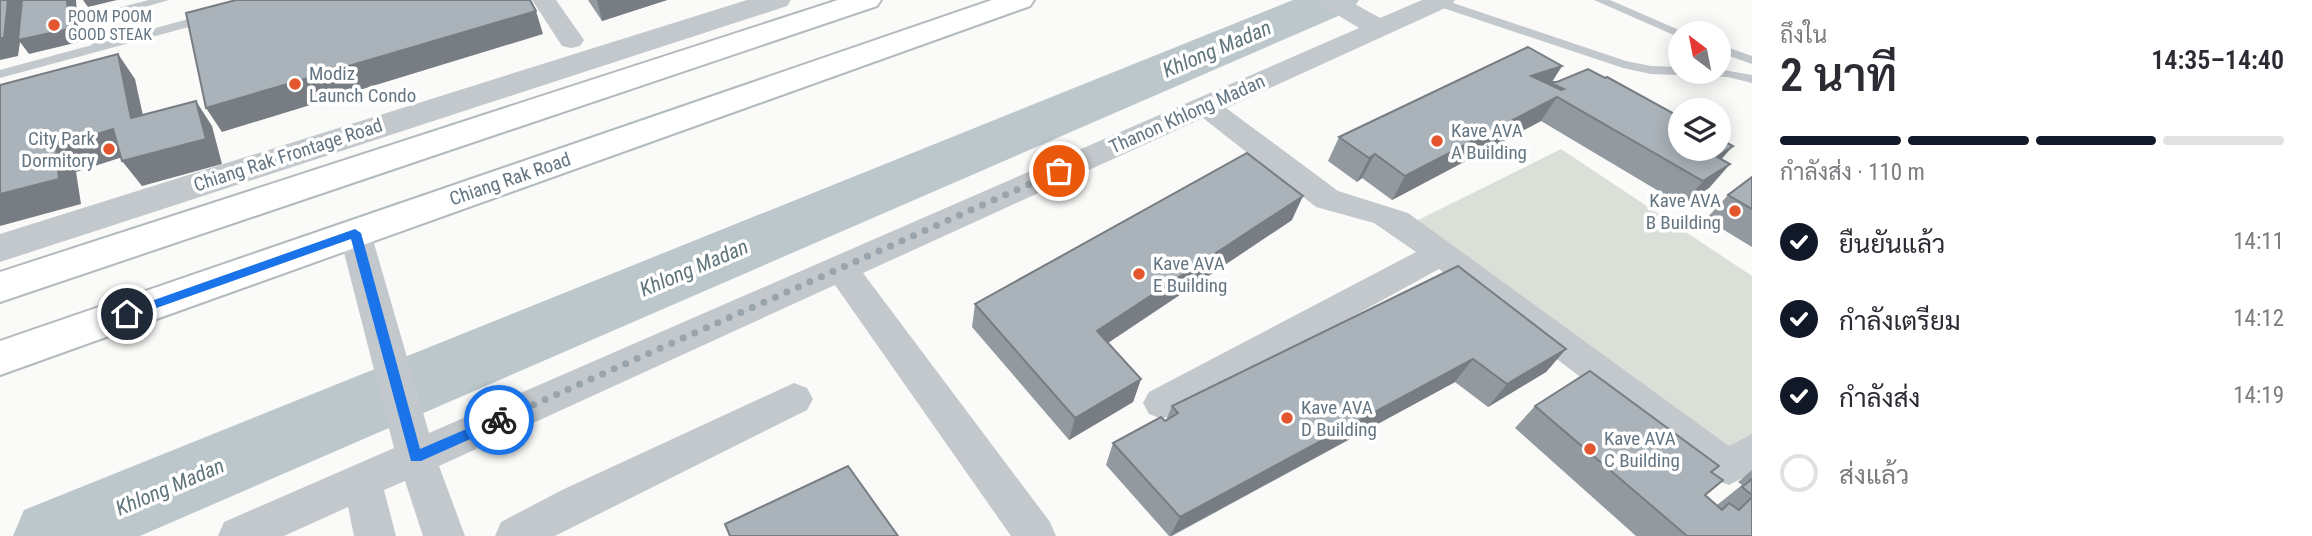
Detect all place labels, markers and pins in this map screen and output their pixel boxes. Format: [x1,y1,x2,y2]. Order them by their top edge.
place label: POOM POOM GOOD STEAK [68,7,152,44]
marker: POOM POOM GOOD STEAK [46,17,62,33]
place label: Modiz Launch Condo [309,62,416,107]
marker: Modiz Launch Condo [287,76,303,92]
place label: Kave AVA A Building [1451,119,1527,164]
place label: City Park Dormitory [21,127,95,172]
marker: Kave AVA A Building [1429,133,1445,149]
marker: City Park Dormitory [101,141,117,157]
pin [1029,141,1089,201]
place label: Kave AVA B Building [1646,189,1721,234]
marker: Kave AVA B Building [1727,203,1743,219]
place label: Kave AVA E Building [1153,252,1227,297]
marker: Kave AVA E Building [1131,266,1147,282]
pin [97,284,157,344]
place label: Kave AVA D Building [1301,396,1377,441]
marker: Kave AVA D Building [1279,410,1295,426]
place label: Kave AVA C Building [1604,427,1680,472]
marker: Kave AVA C Building [1582,441,1598,457]

